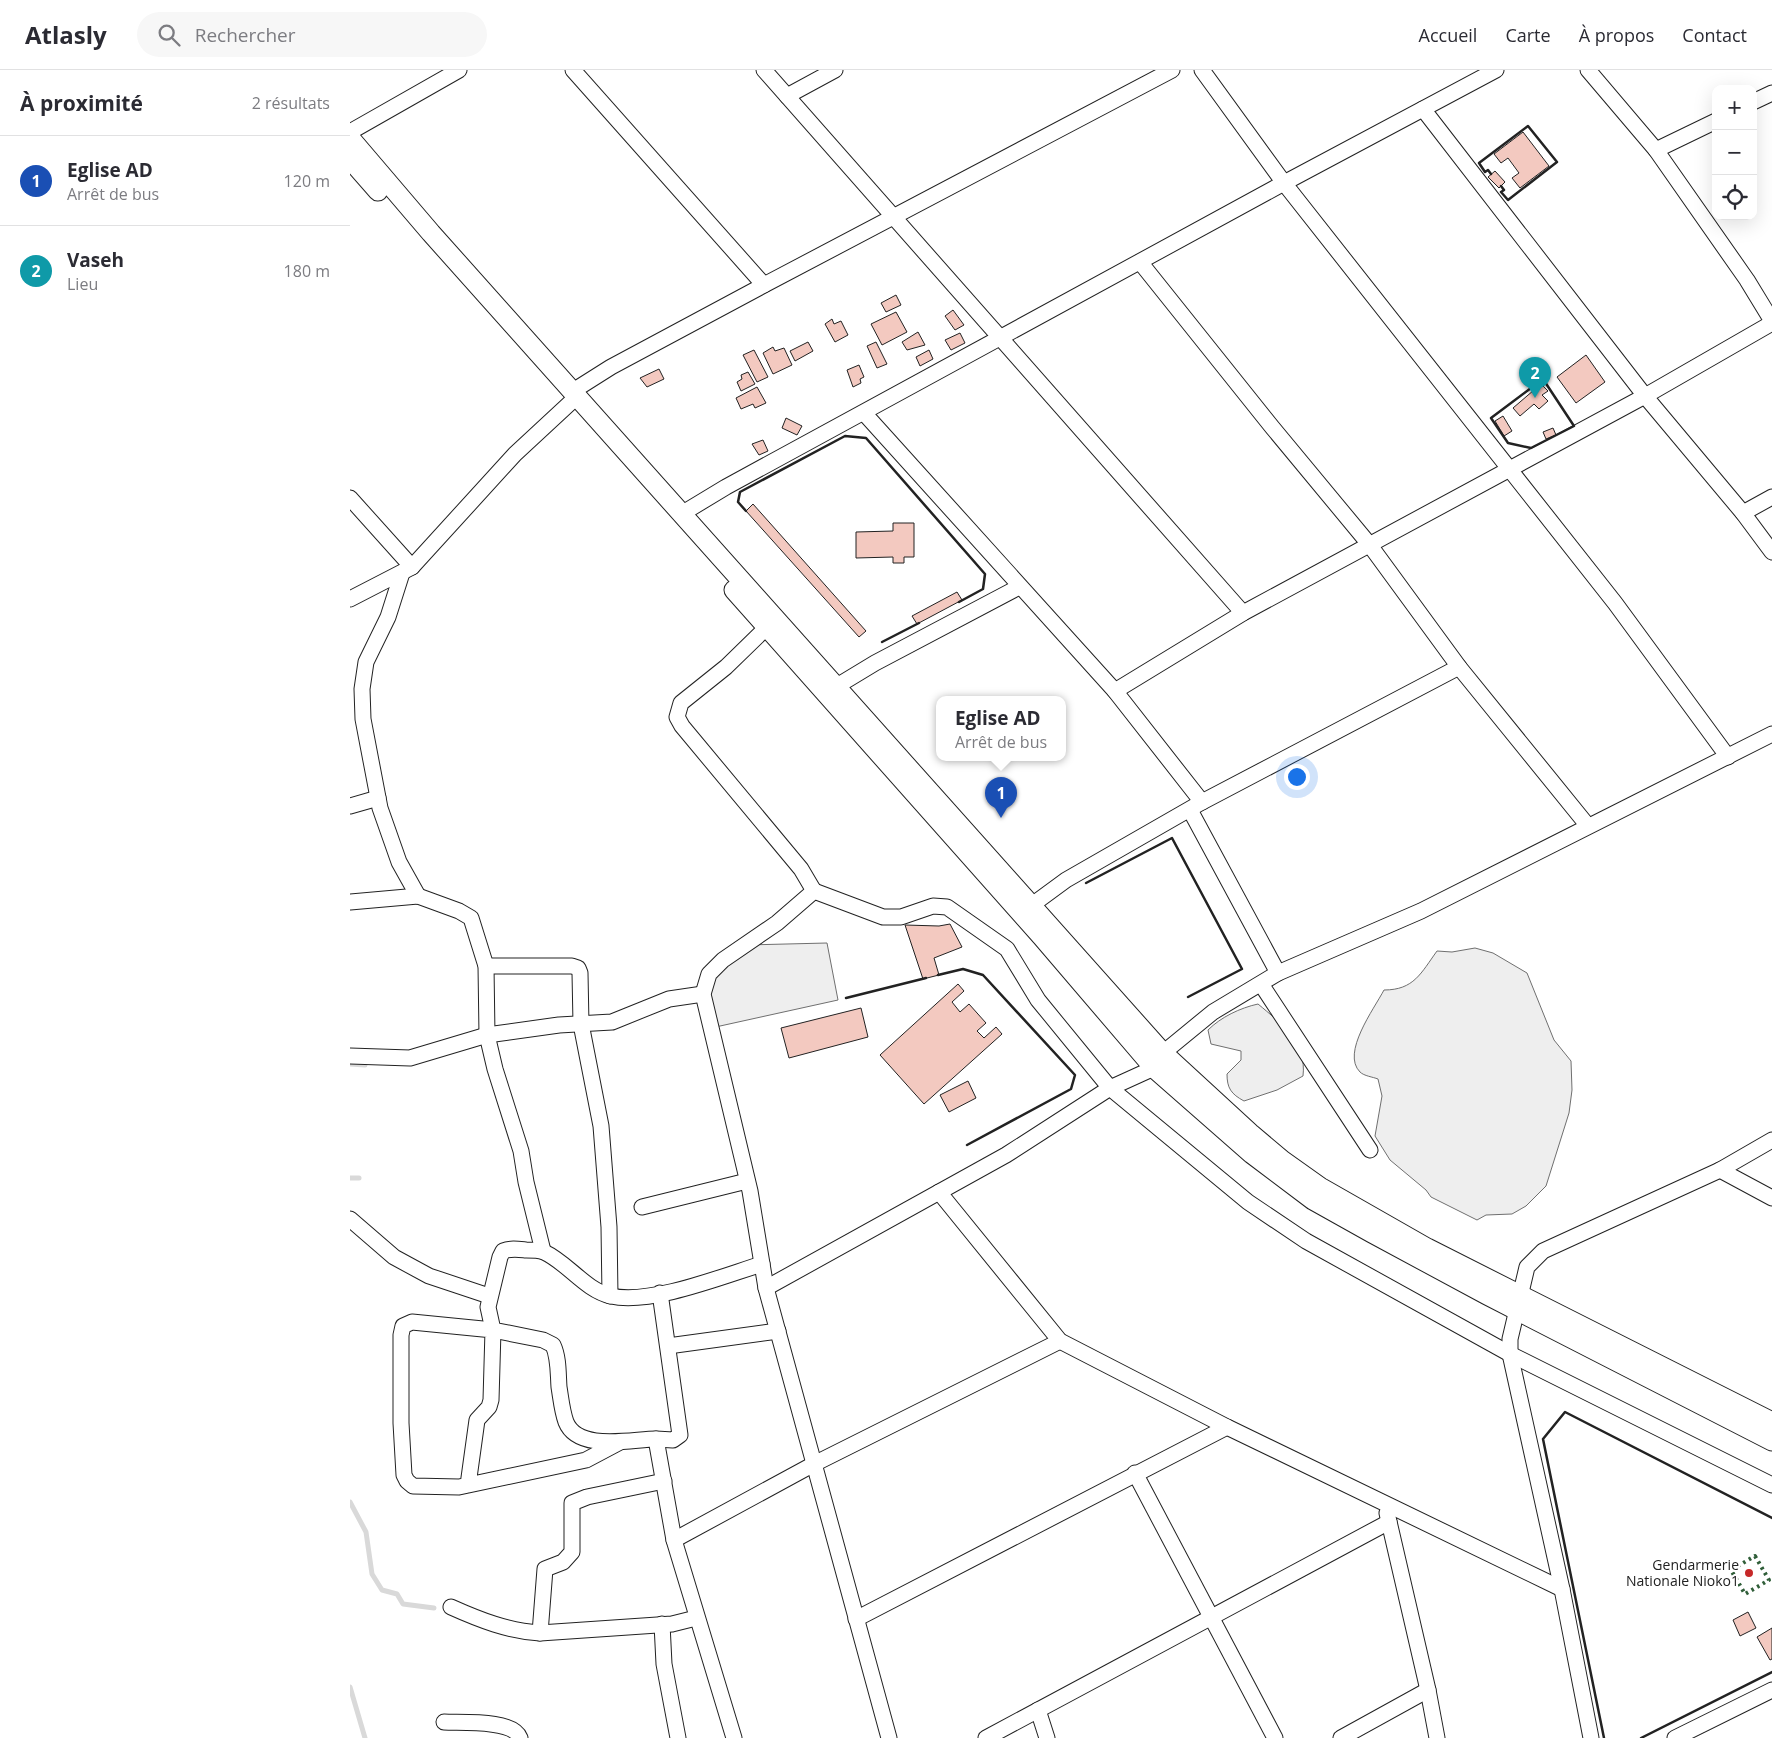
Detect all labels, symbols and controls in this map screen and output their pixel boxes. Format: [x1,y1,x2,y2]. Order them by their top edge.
search box [137,12,487,57]
text: Atlasly [25,18,107,51]
icon: search [155,21,183,49]
text: Rechercher [195,22,295,48]
text: Accueil [1419,23,1477,47]
text: Carte [1505,23,1551,47]
text: À propos [1579,23,1654,47]
text: Contact [1682,23,1747,47]
map controls [1712,85,1757,220]
button: + [1712,85,1757,130]
text: À proximité [20,89,143,117]
text: 2 résultats [252,92,330,114]
button: − [1712,130,1757,175]
text: Eglise AD [67,157,153,183]
text: 1 [31,170,41,192]
text: 120 m [284,170,330,192]
button: locate [1712,175,1757,220]
text: Arrêt de bus [67,183,159,205]
text: Vaseh [67,247,124,273]
text: 2 [31,260,41,282]
text: 180 m [284,260,330,282]
text: Lieu [67,273,98,295]
pin: 2 [1519,357,1551,398]
popup [936,696,1066,761]
text: Eglise AD [955,705,1041,731]
text: Arrêt de bus [955,731,1047,753]
your location [1284,764,1310,790]
pin: 1 [985,777,1017,818]
place label: Gendarmerie Nationale Nioko1 [1626,1555,1739,1590]
marker: Gendarmerie Nationale Nioko1 [1743,1567,1755,1579]

